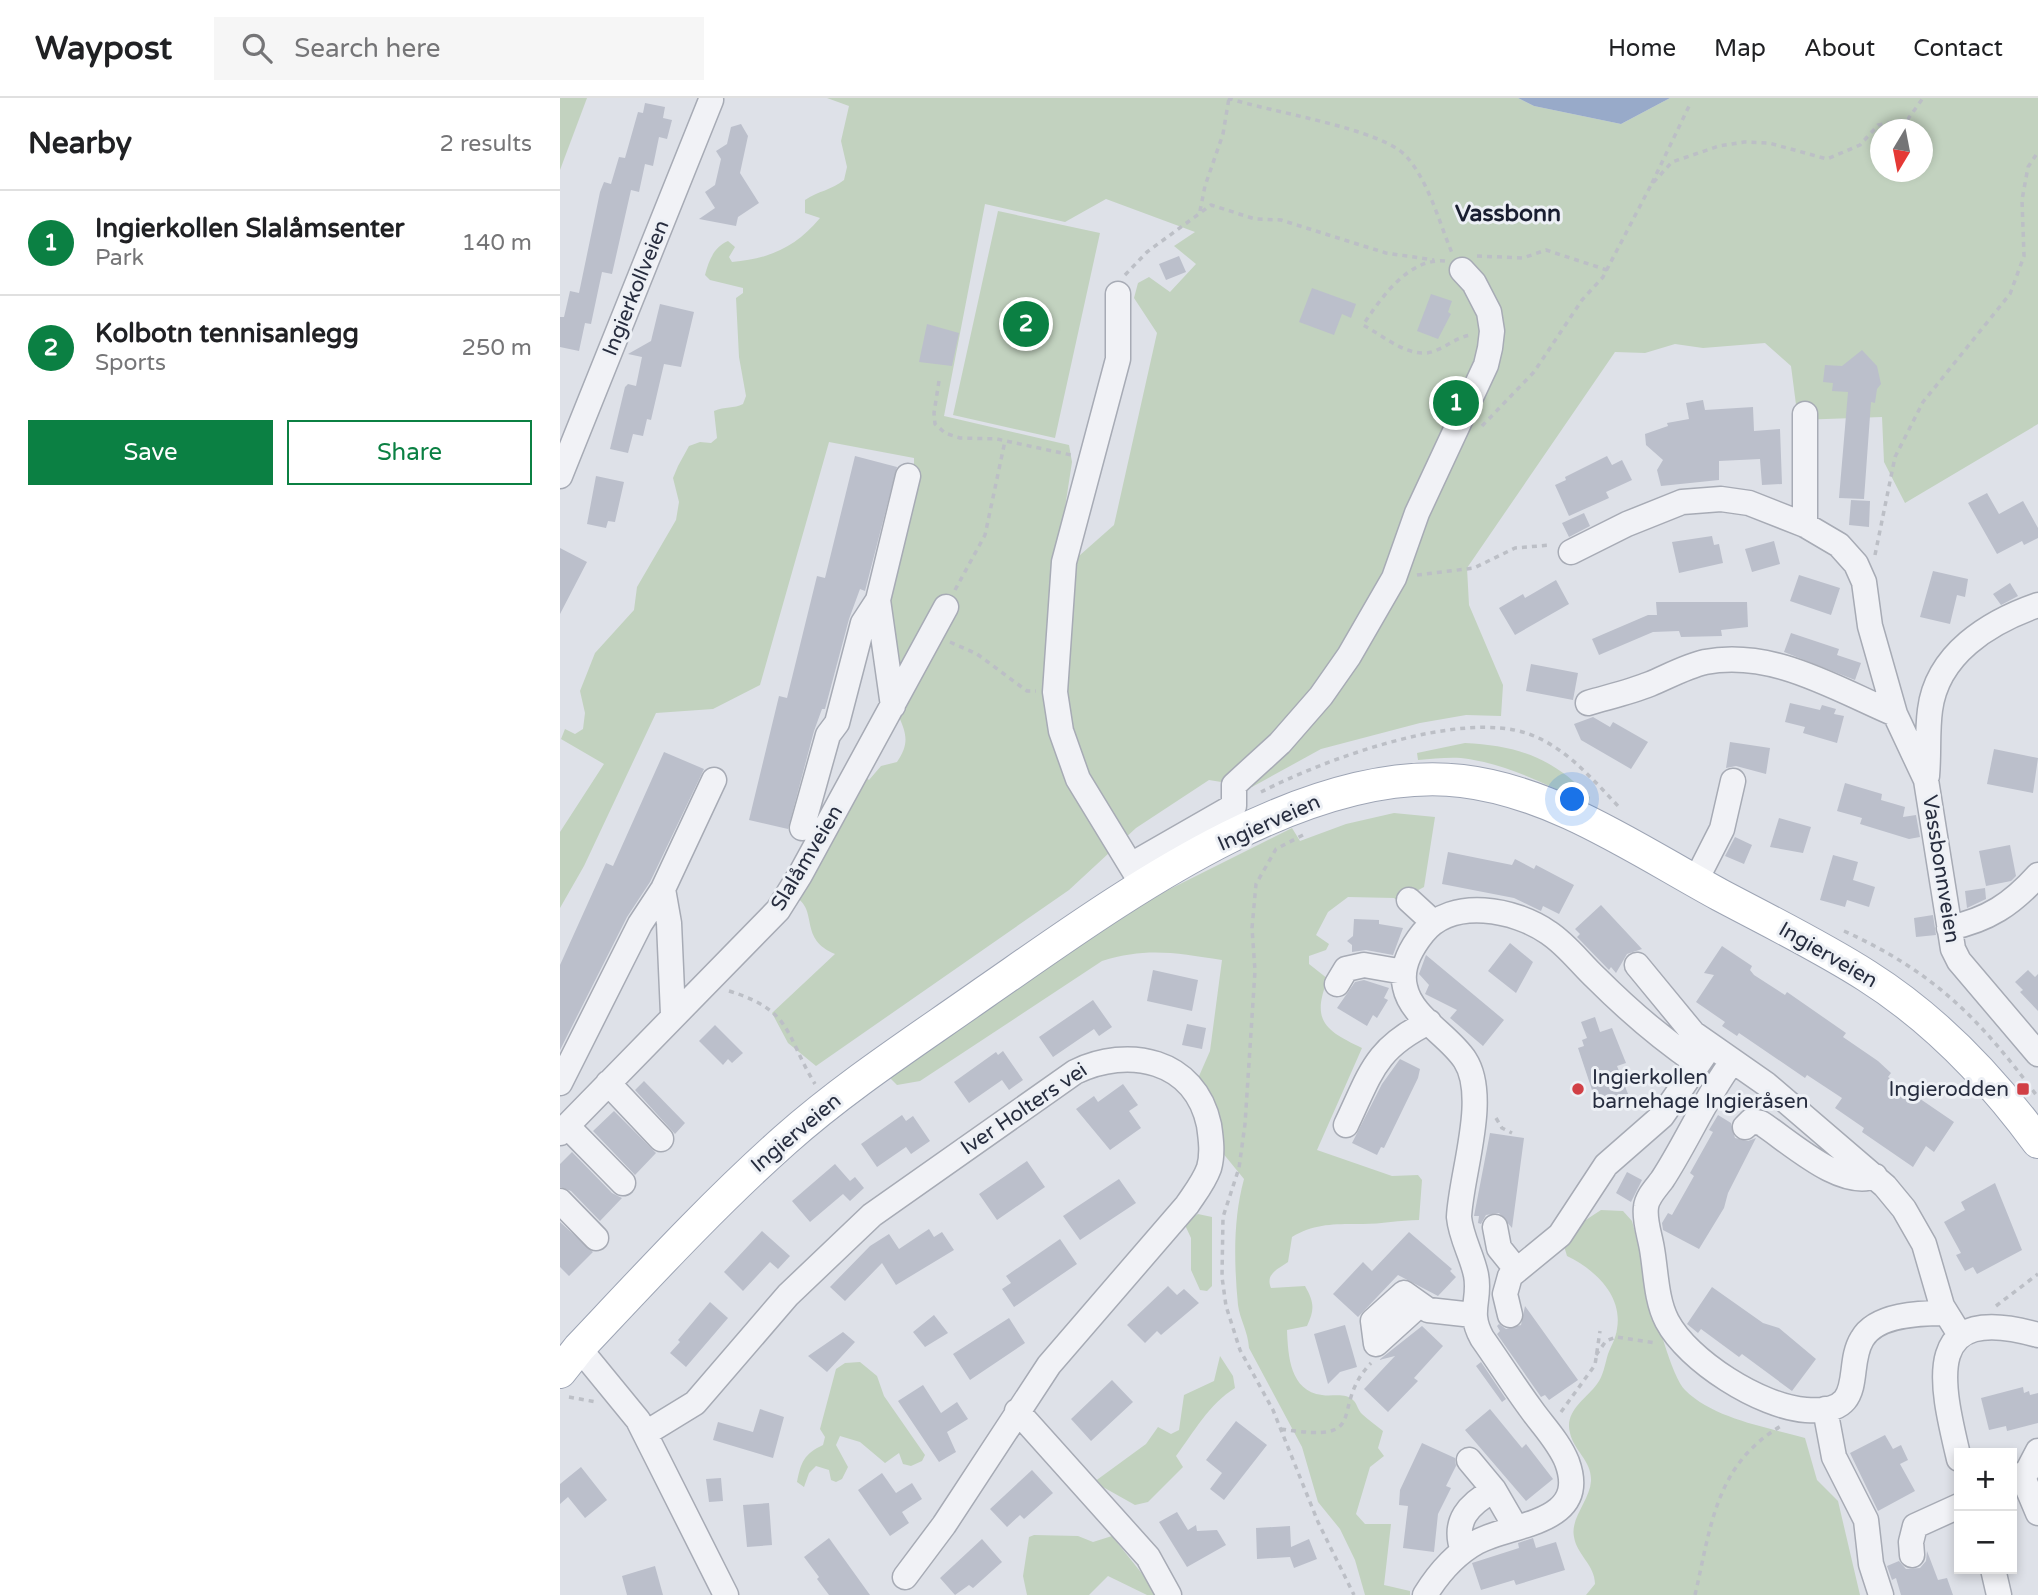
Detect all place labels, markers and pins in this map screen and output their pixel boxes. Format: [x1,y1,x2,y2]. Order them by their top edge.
pin: 2 [1003,298,1049,350]
pin: 1 [1433,377,1479,429]
place label: Ingierkollen barnehage Ingieråsen [1592,1065,1809,1114]
place label: Ingierodden [1888,1077,2009,1102]
marker: Ingierkollen barnehage Ingieråsen [1570,1081,1586,1097]
marker: Ingierodden [2015,1081,2031,1097]

